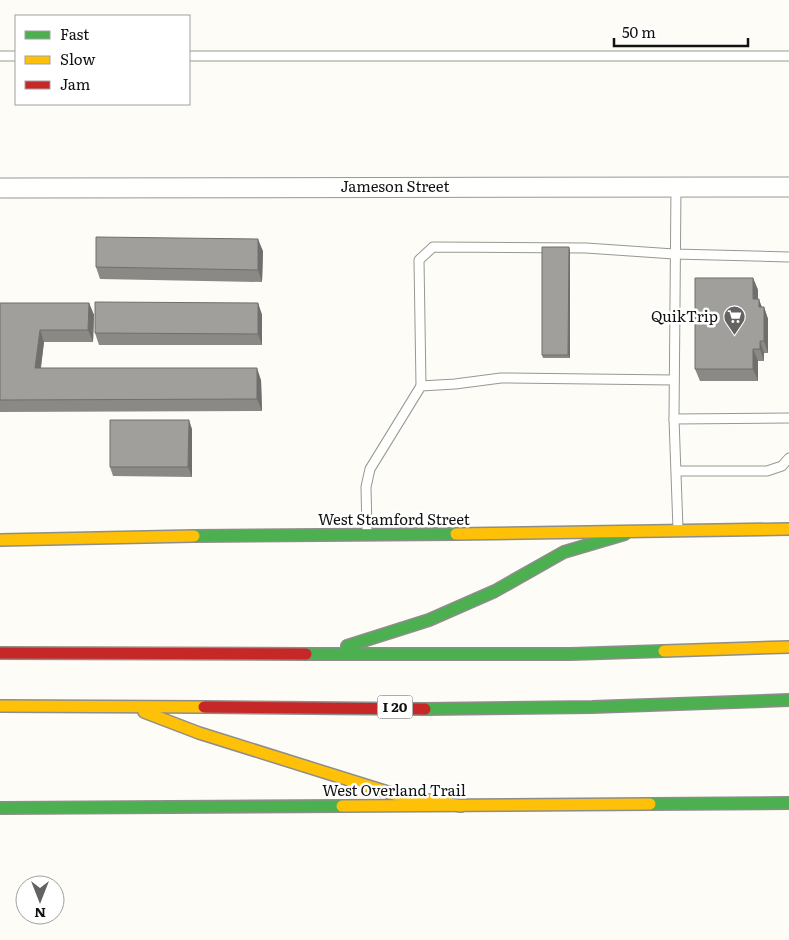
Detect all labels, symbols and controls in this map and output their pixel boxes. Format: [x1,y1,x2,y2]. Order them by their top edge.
legend [15,15,190,105]
scale bar [614,15,748,47]
text: 50 m [622,20,656,43]
text: Fast [60,22,89,45]
text: Slow [60,47,95,70]
text: Jam [60,72,91,95]
street label: Jameson Street [341,174,449,197]
place label: QuikTrip [651,304,718,327]
supermarket icon: QuikTrip [722,305,746,336]
street label: West Stamford Street [318,507,470,530]
road number: I 20 [378,696,412,719]
street label: West Overland Trail [322,778,466,801]
north arrow [15,875,65,925]
text: N [34,904,46,924]

